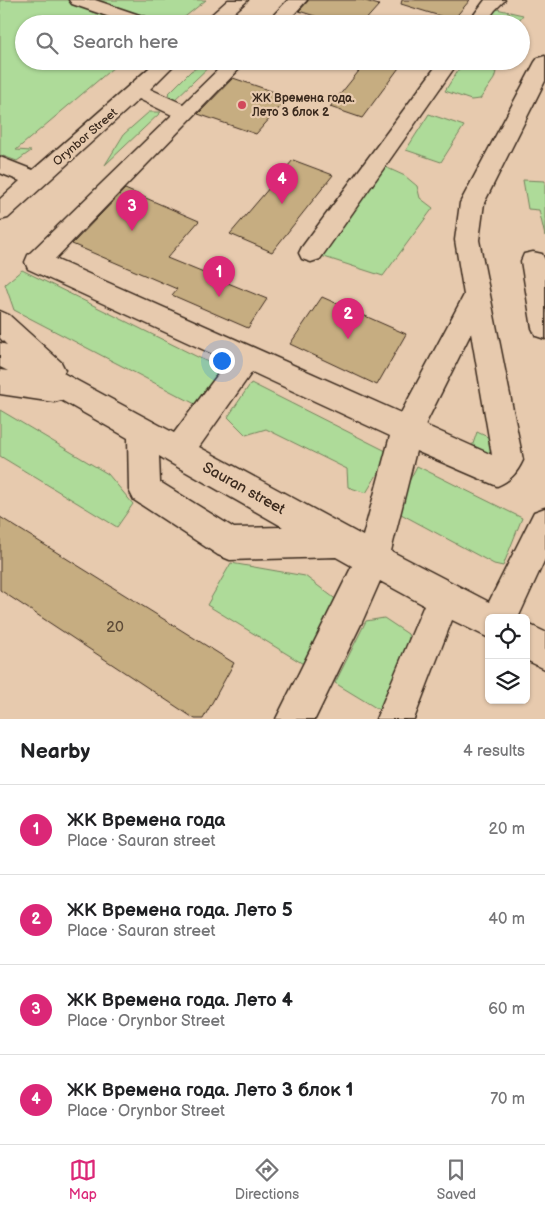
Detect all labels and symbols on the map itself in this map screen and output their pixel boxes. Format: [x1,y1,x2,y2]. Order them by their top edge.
place label: ЖК Времена года. Лето 3 блок 2 [251,91,355,120]
marker: ЖК Времена года. Лето 3 блок 2 [236,99,248,111]
street label: Orynbor Street [50,105,121,169]
pin: 4 [266,163,298,204]
pin: 3 [116,190,148,231]
pin: 1 [203,256,235,297]
pin: 2 [332,298,364,339]
your location [209,348,235,374]
street label: Sauran street [199,458,289,519]
house number: 20 [106,618,124,637]

